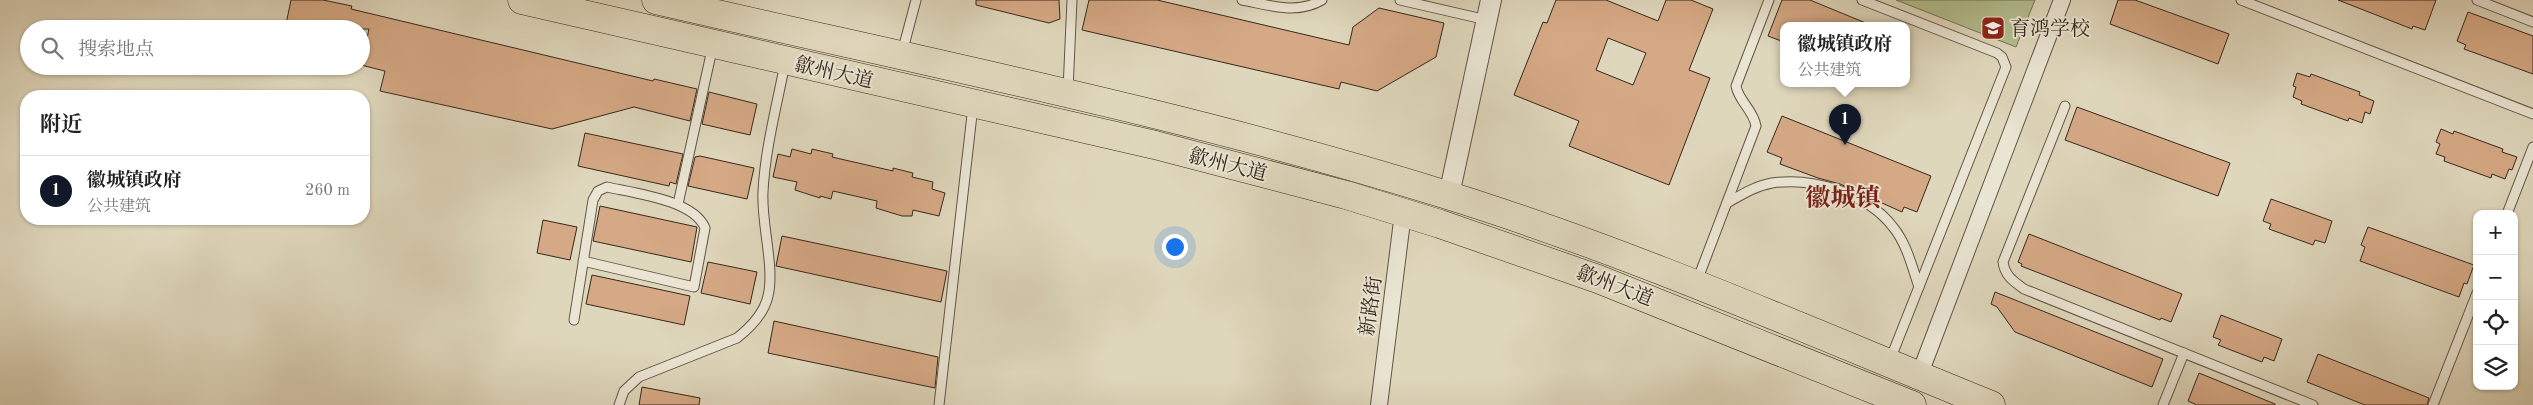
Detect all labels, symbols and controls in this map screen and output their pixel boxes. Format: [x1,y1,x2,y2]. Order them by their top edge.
school or university icon: 育鸿学校 [1980,15,2006,41]
place label: 育鸿学校 [2010,18,2090,40]
search box [20,20,370,75]
popup [1780,22,1910,87]
icon: search [38,34,66,62]
text: 徽城镇政府 [1797,36,1893,55]
text: 搜索地点 [78,41,154,60]
street label: 歙州大道 [792,53,875,93]
text: 公共建筑 [1797,63,1862,79]
pin: 1 [1829,104,1861,145]
text: 附近 [40,115,82,136]
street label: 歙州大道 [1186,145,1269,185]
text: 徽城镇政府 [87,172,182,191]
text: 1 [51,183,61,199]
text: 260 m [305,183,350,199]
district label: 徽城镇 [1805,184,1881,212]
text: 公共建筑 [87,199,151,215]
map controls [2473,210,2518,390]
button: + [2473,210,2518,255]
your location [1162,234,1188,260]
button: − [2473,255,2518,300]
street label: 歙州大道 [1573,261,1656,311]
street label: 新路街 [1356,275,1386,337]
button: locate [2473,300,2518,345]
button: layers [2473,345,2518,390]

